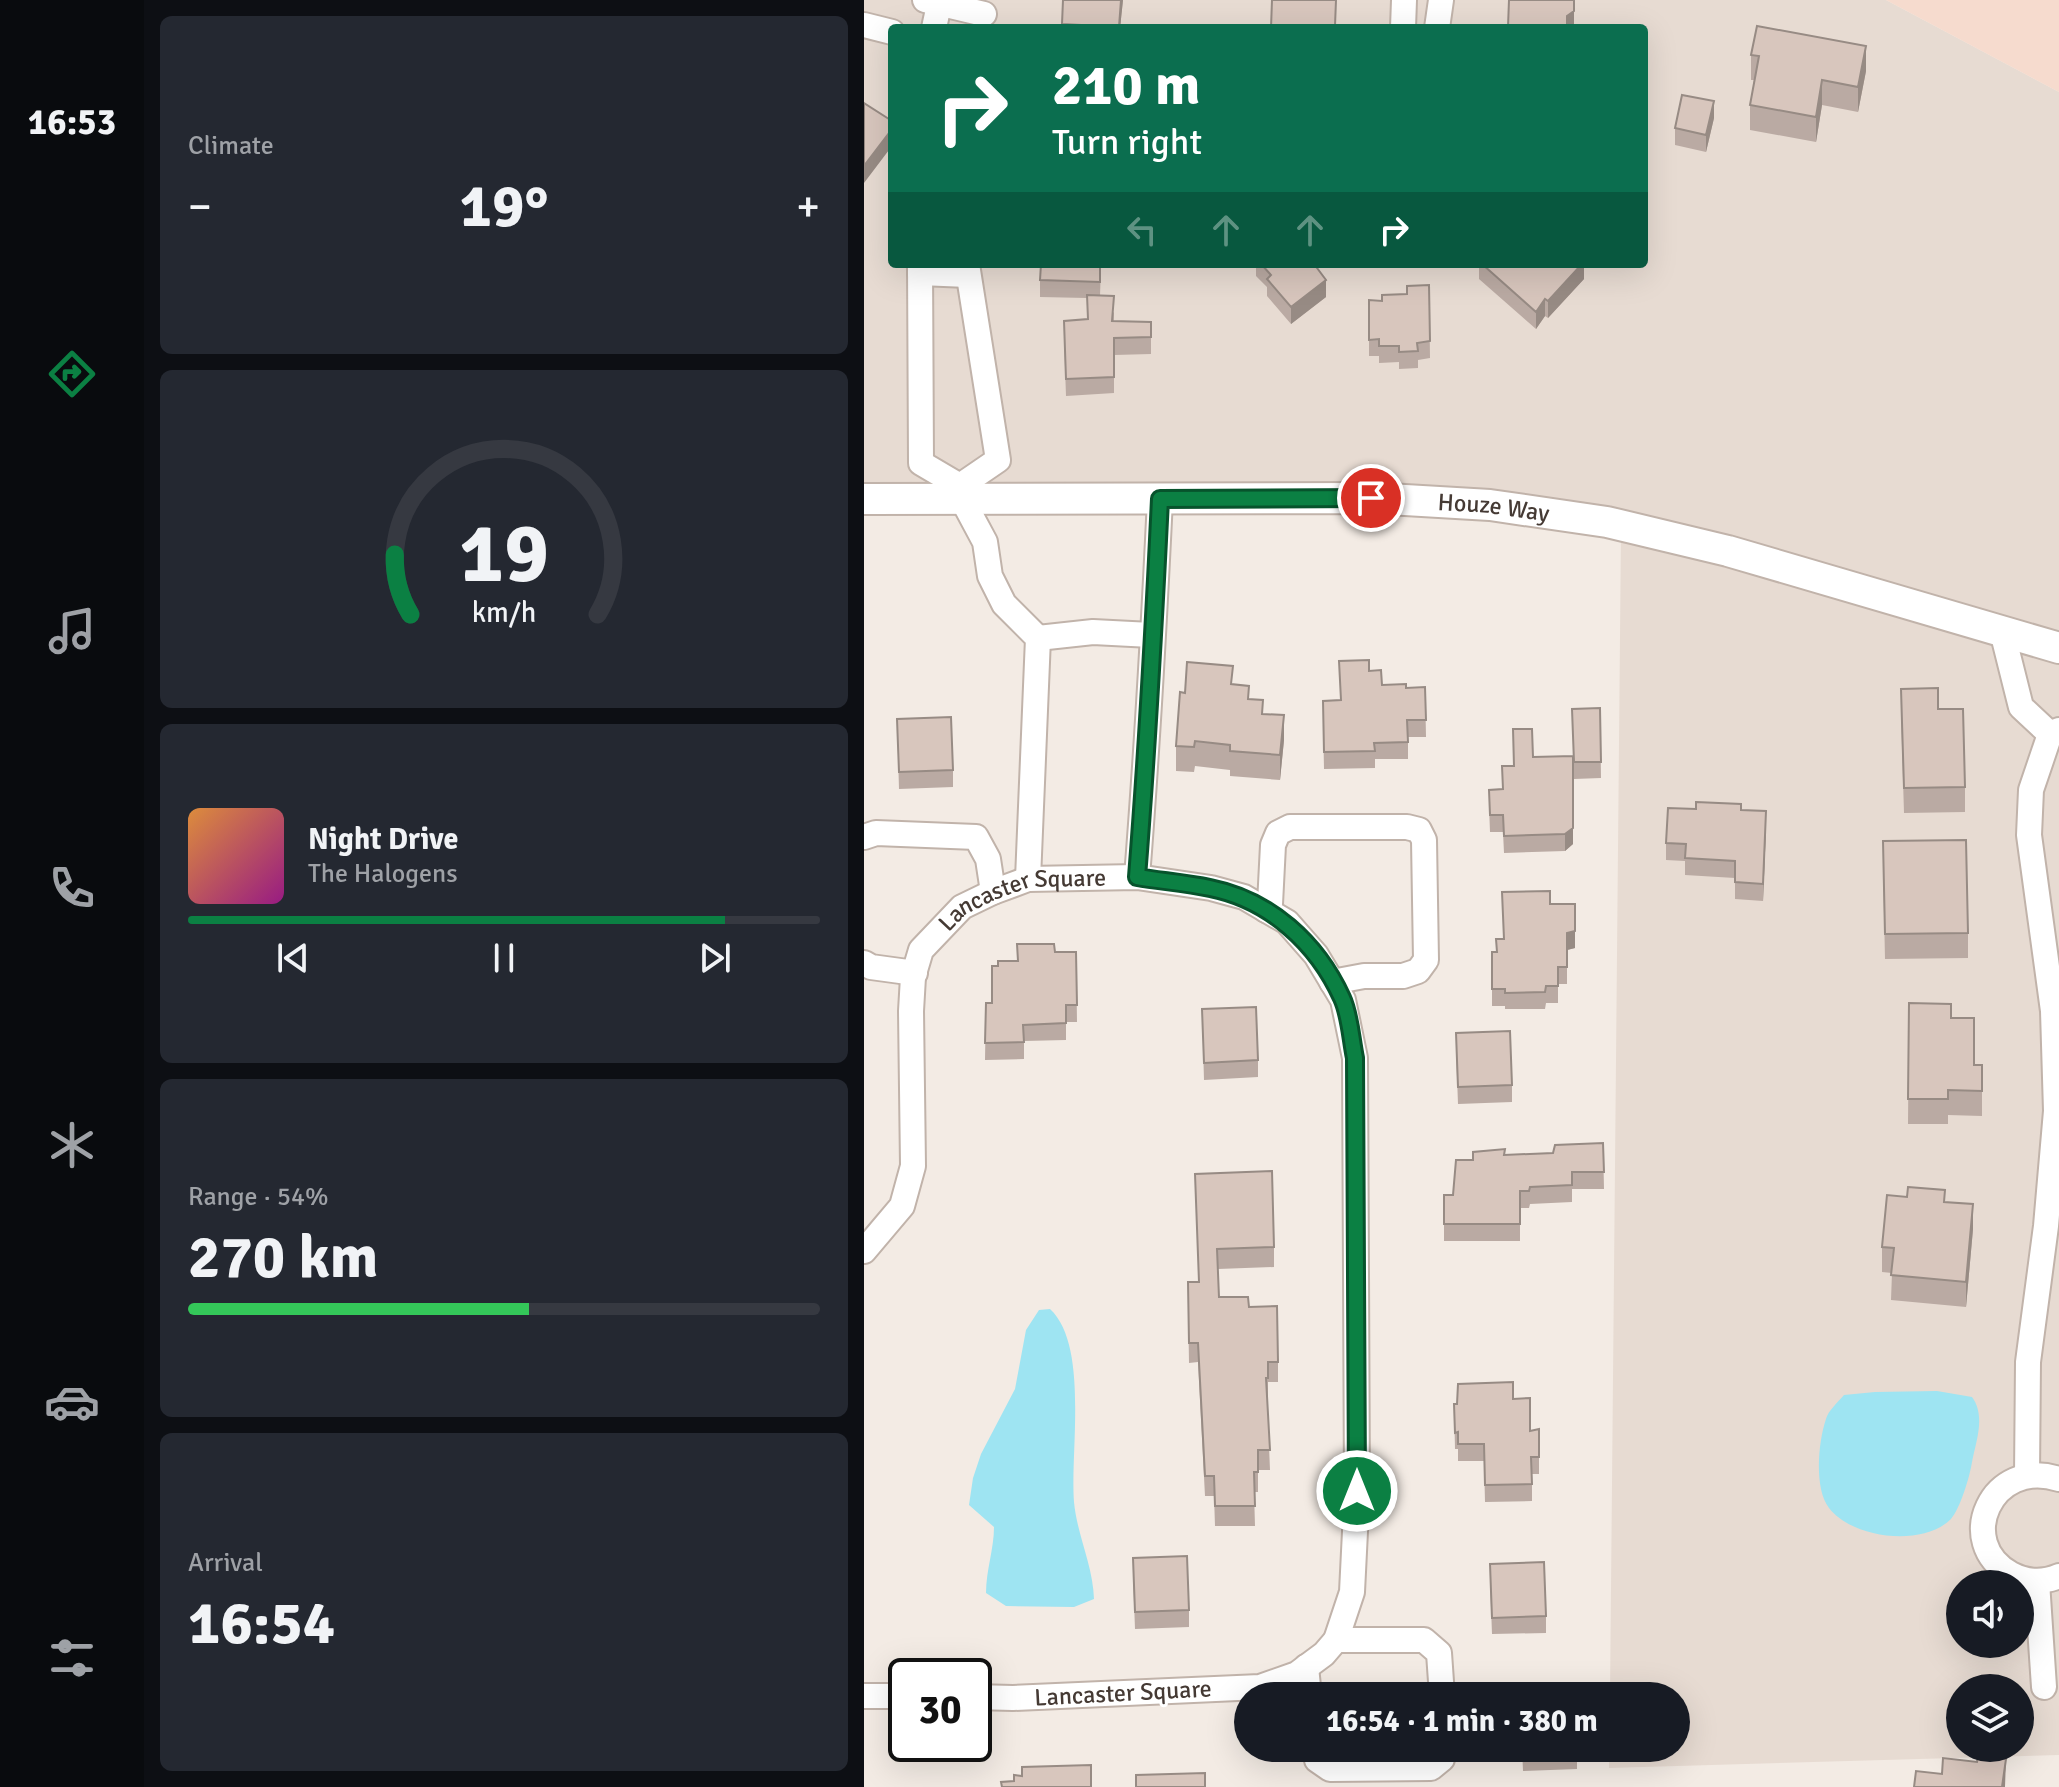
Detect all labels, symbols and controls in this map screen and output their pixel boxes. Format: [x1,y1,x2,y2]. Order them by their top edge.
text: 210 m [1052,51,1200,120]
icon: right [920,56,1024,160]
text: 16:53 [28,100,116,145]
text: Turn right [1052,120,1202,165]
text: Climate [188,130,274,162]
text: 19° [460,170,548,244]
text: − [188,180,212,234]
text: + [796,180,820,234]
icon: left [1120,208,1164,252]
icon: ahead [1204,208,1248,252]
icon: ahead [1288,208,1332,252]
icon: right [1372,208,1416,252]
icon: directions [44,346,100,402]
pin [1337,464,1405,532]
icon: arrive [1349,476,1393,520]
street label: Houze Way [1437,487,1551,528]
text: 19 [459,503,549,605]
text: km/h [472,595,536,630]
icon: music [44,603,100,659]
text: Night Drive [308,821,458,858]
text: The Halogens [308,858,458,890]
icon: phone [44,860,100,916]
street label: Lancaster Square [932,863,1106,938]
icon: previous [271,936,315,980]
icon: pause [482,936,526,980]
icon: next [693,936,737,980]
icon: climate [44,1117,100,1173]
text: Range · 54% [188,1181,329,1213]
text: 270 km [188,1221,378,1295]
icon: car [44,1374,100,1430]
position arrow [1315,1449,1399,1533]
text: Arrival [188,1547,263,1579]
map controls [1946,1570,2034,1762]
button: sound [1946,1570,2034,1658]
text: 16:54 [188,1587,335,1661]
icon: filters [44,1630,100,1686]
speed limit sign: 30 [888,1658,992,1762]
street label: Lancaster Square [1034,1673,1212,1713]
button: layers [1946,1674,2034,1762]
text: 16:54 · 1 min · 380 m [1326,1703,1598,1740]

